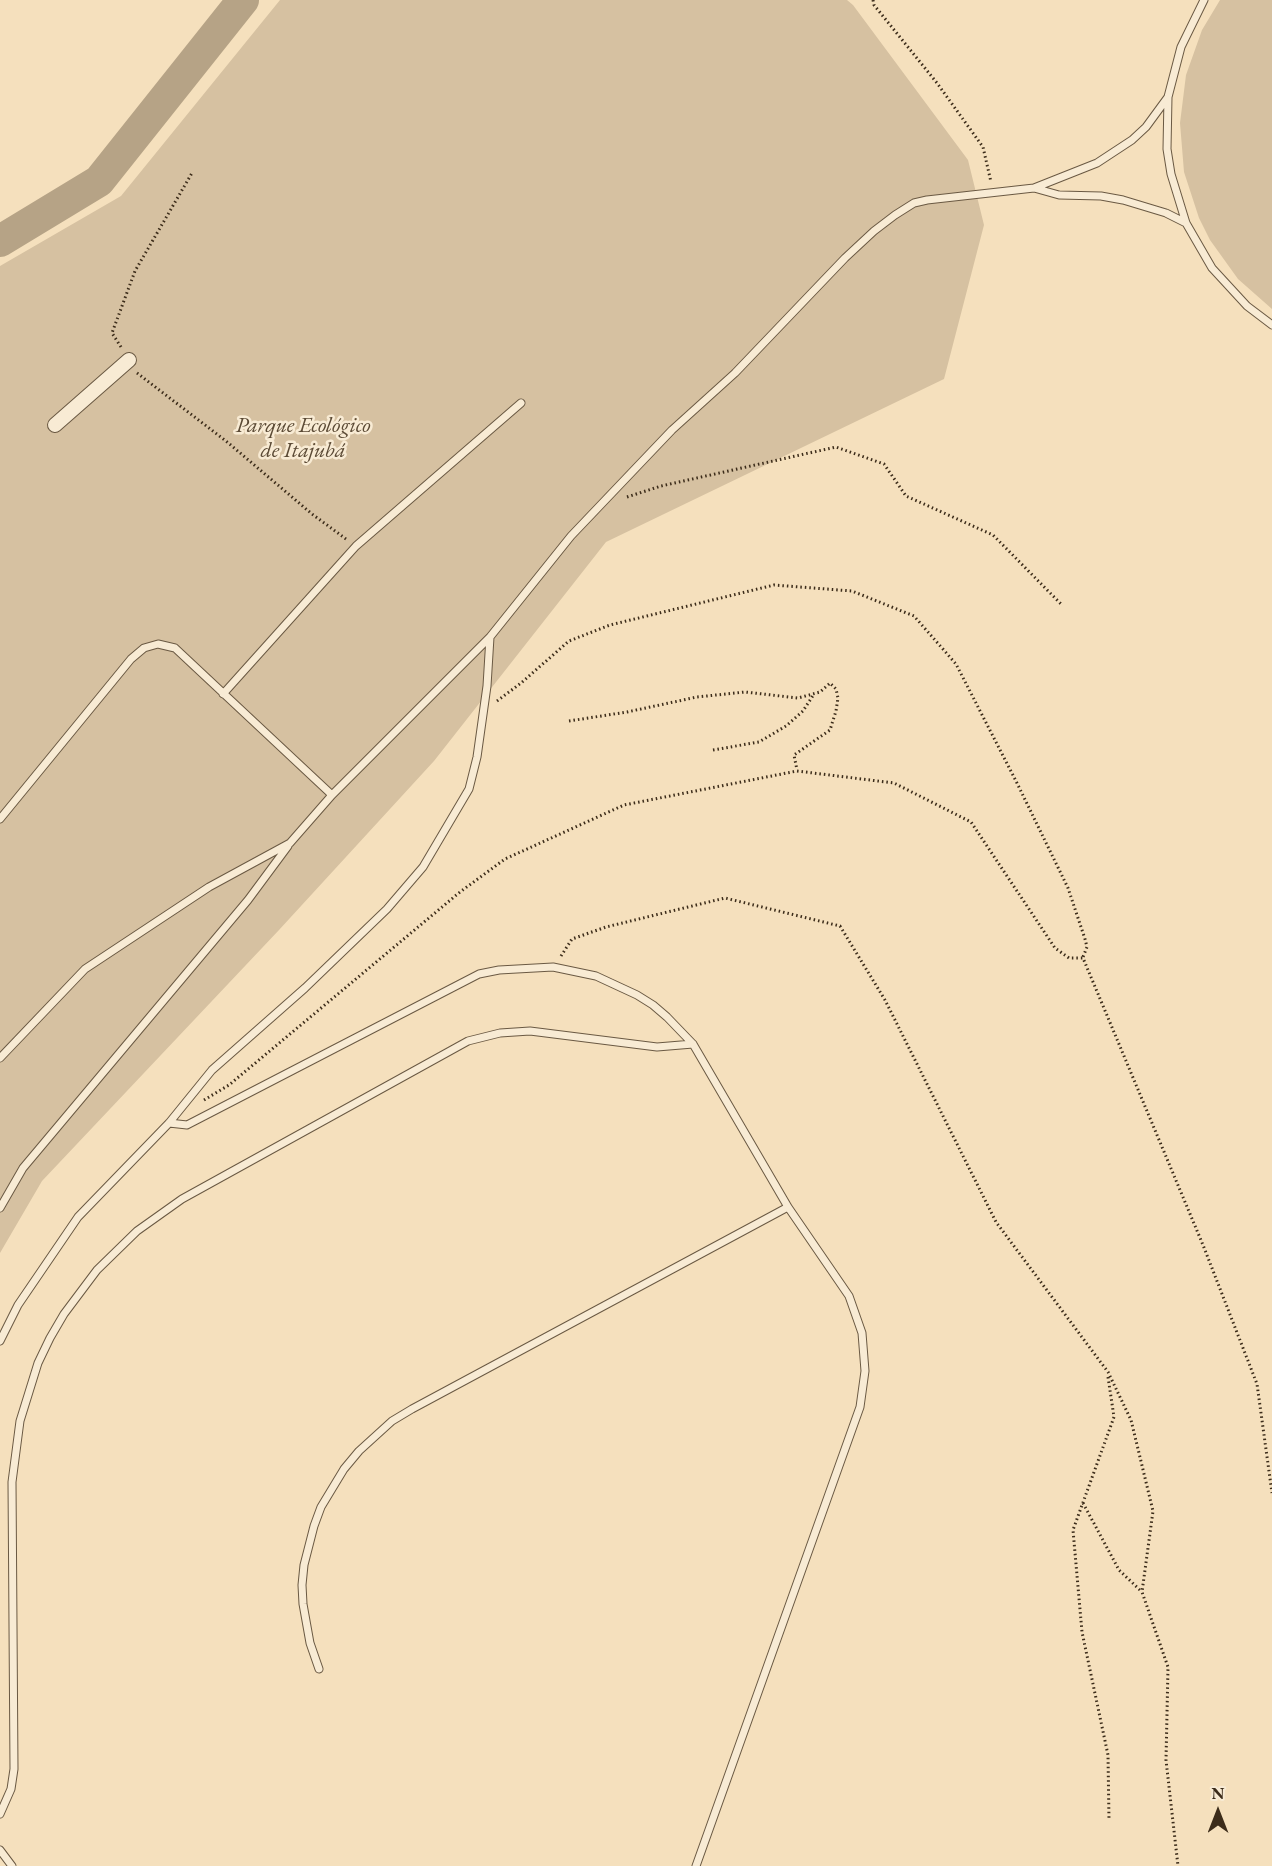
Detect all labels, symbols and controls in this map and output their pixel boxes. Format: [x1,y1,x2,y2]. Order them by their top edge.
park label: Parque Ecológico de Itajubá [235,413,371,464]
north arrow [1188,1782,1248,1842]
text: N [1212,1783,1224,1804]

